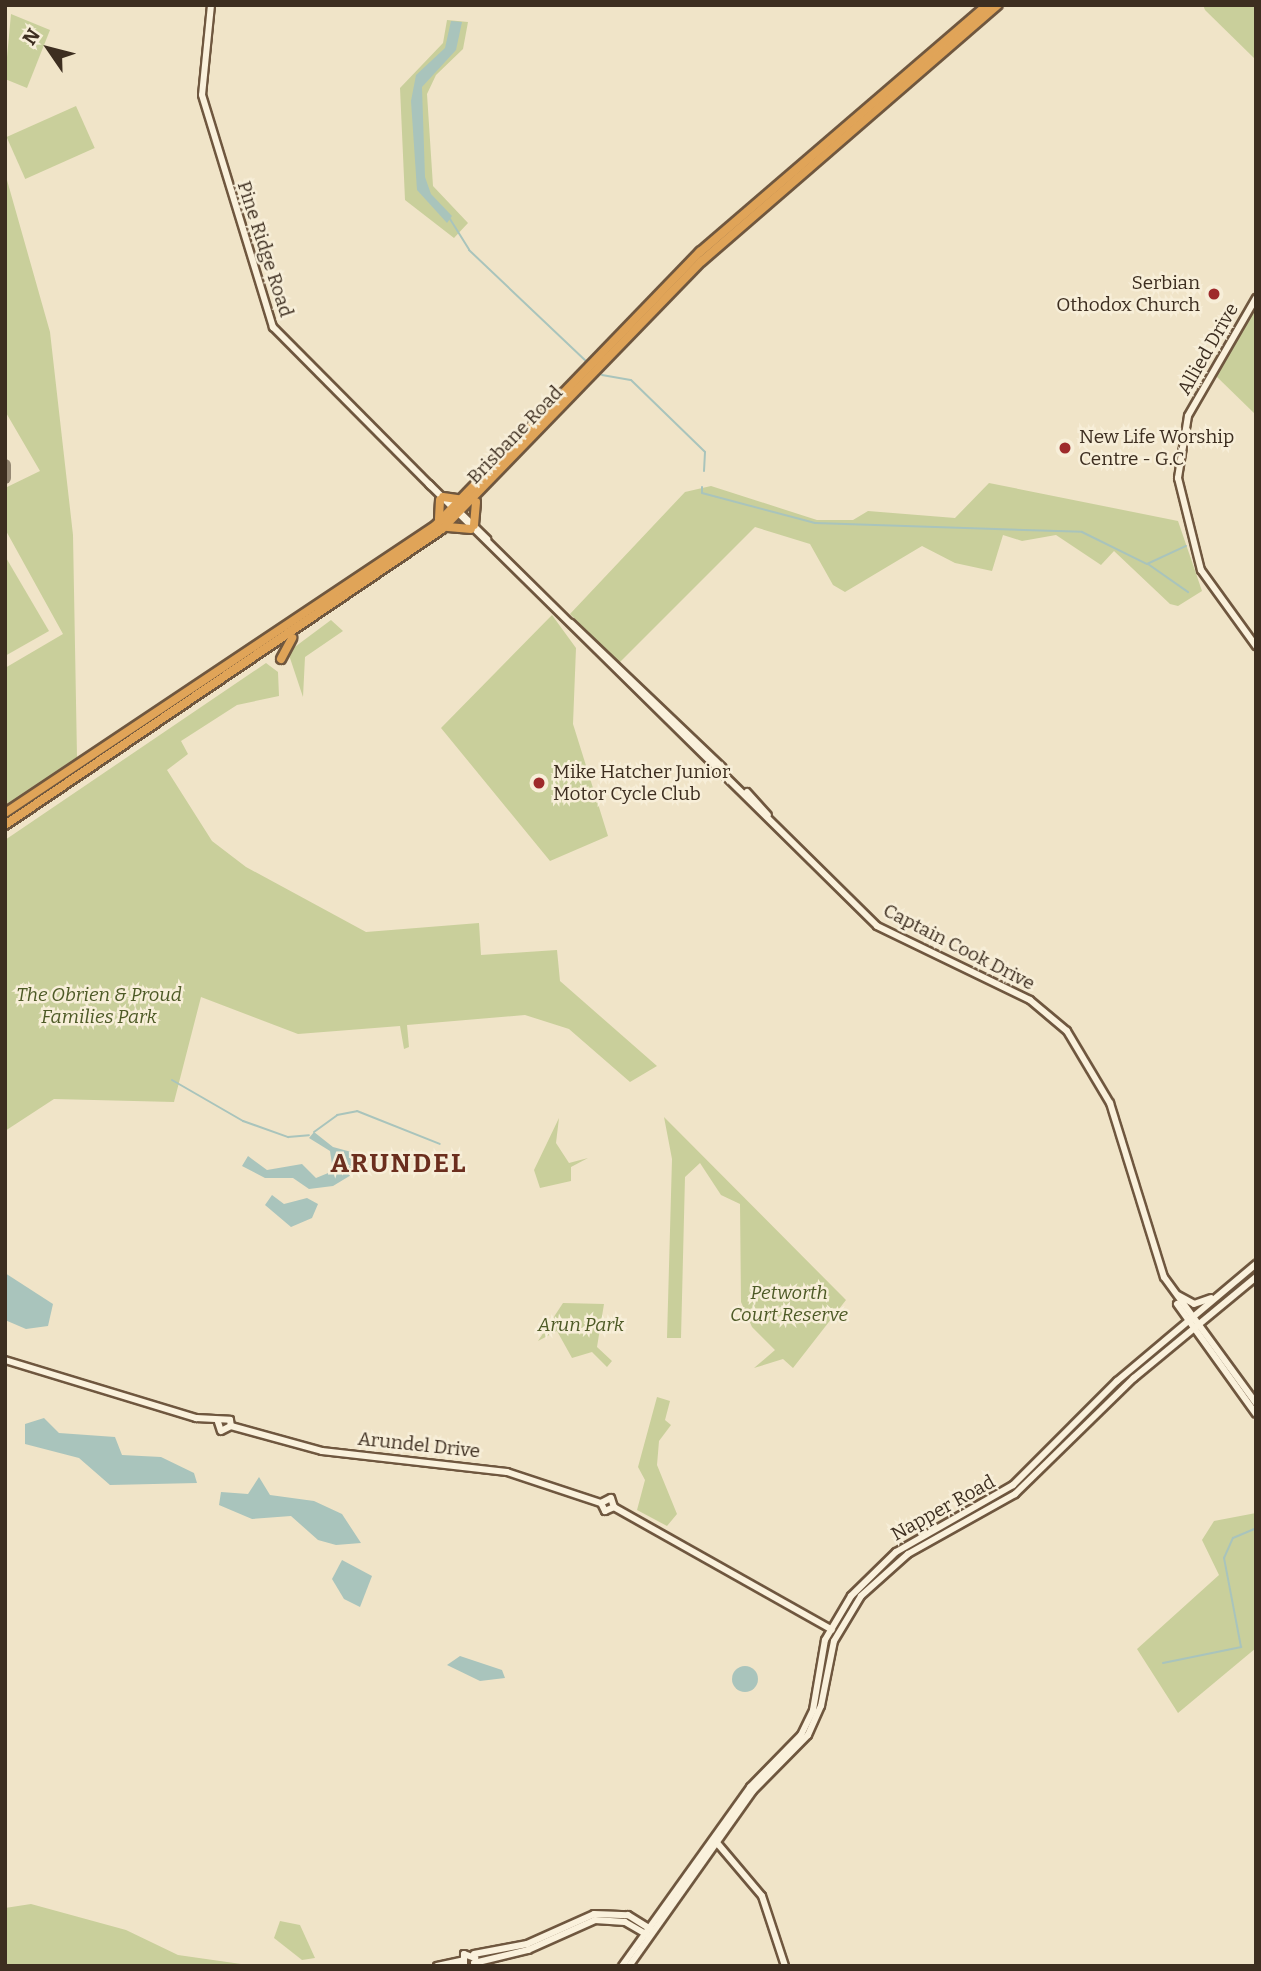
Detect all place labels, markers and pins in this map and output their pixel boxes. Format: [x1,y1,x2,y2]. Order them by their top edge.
place label: Serbian Othodox Church [1056,272,1200,316]
marker: Serbian Othodox Church [1206,286,1222,302]
place label: New Life Worship Centre - G.C [1079,426,1234,470]
marker: New Life Worship Centre - G.C [1057,440,1073,456]
place label: Mike Hatcher Junior Motor Cycle Club [553,761,730,805]
marker: Mike Hatcher Junior Motor Cycle Club [531,775,547,791]

